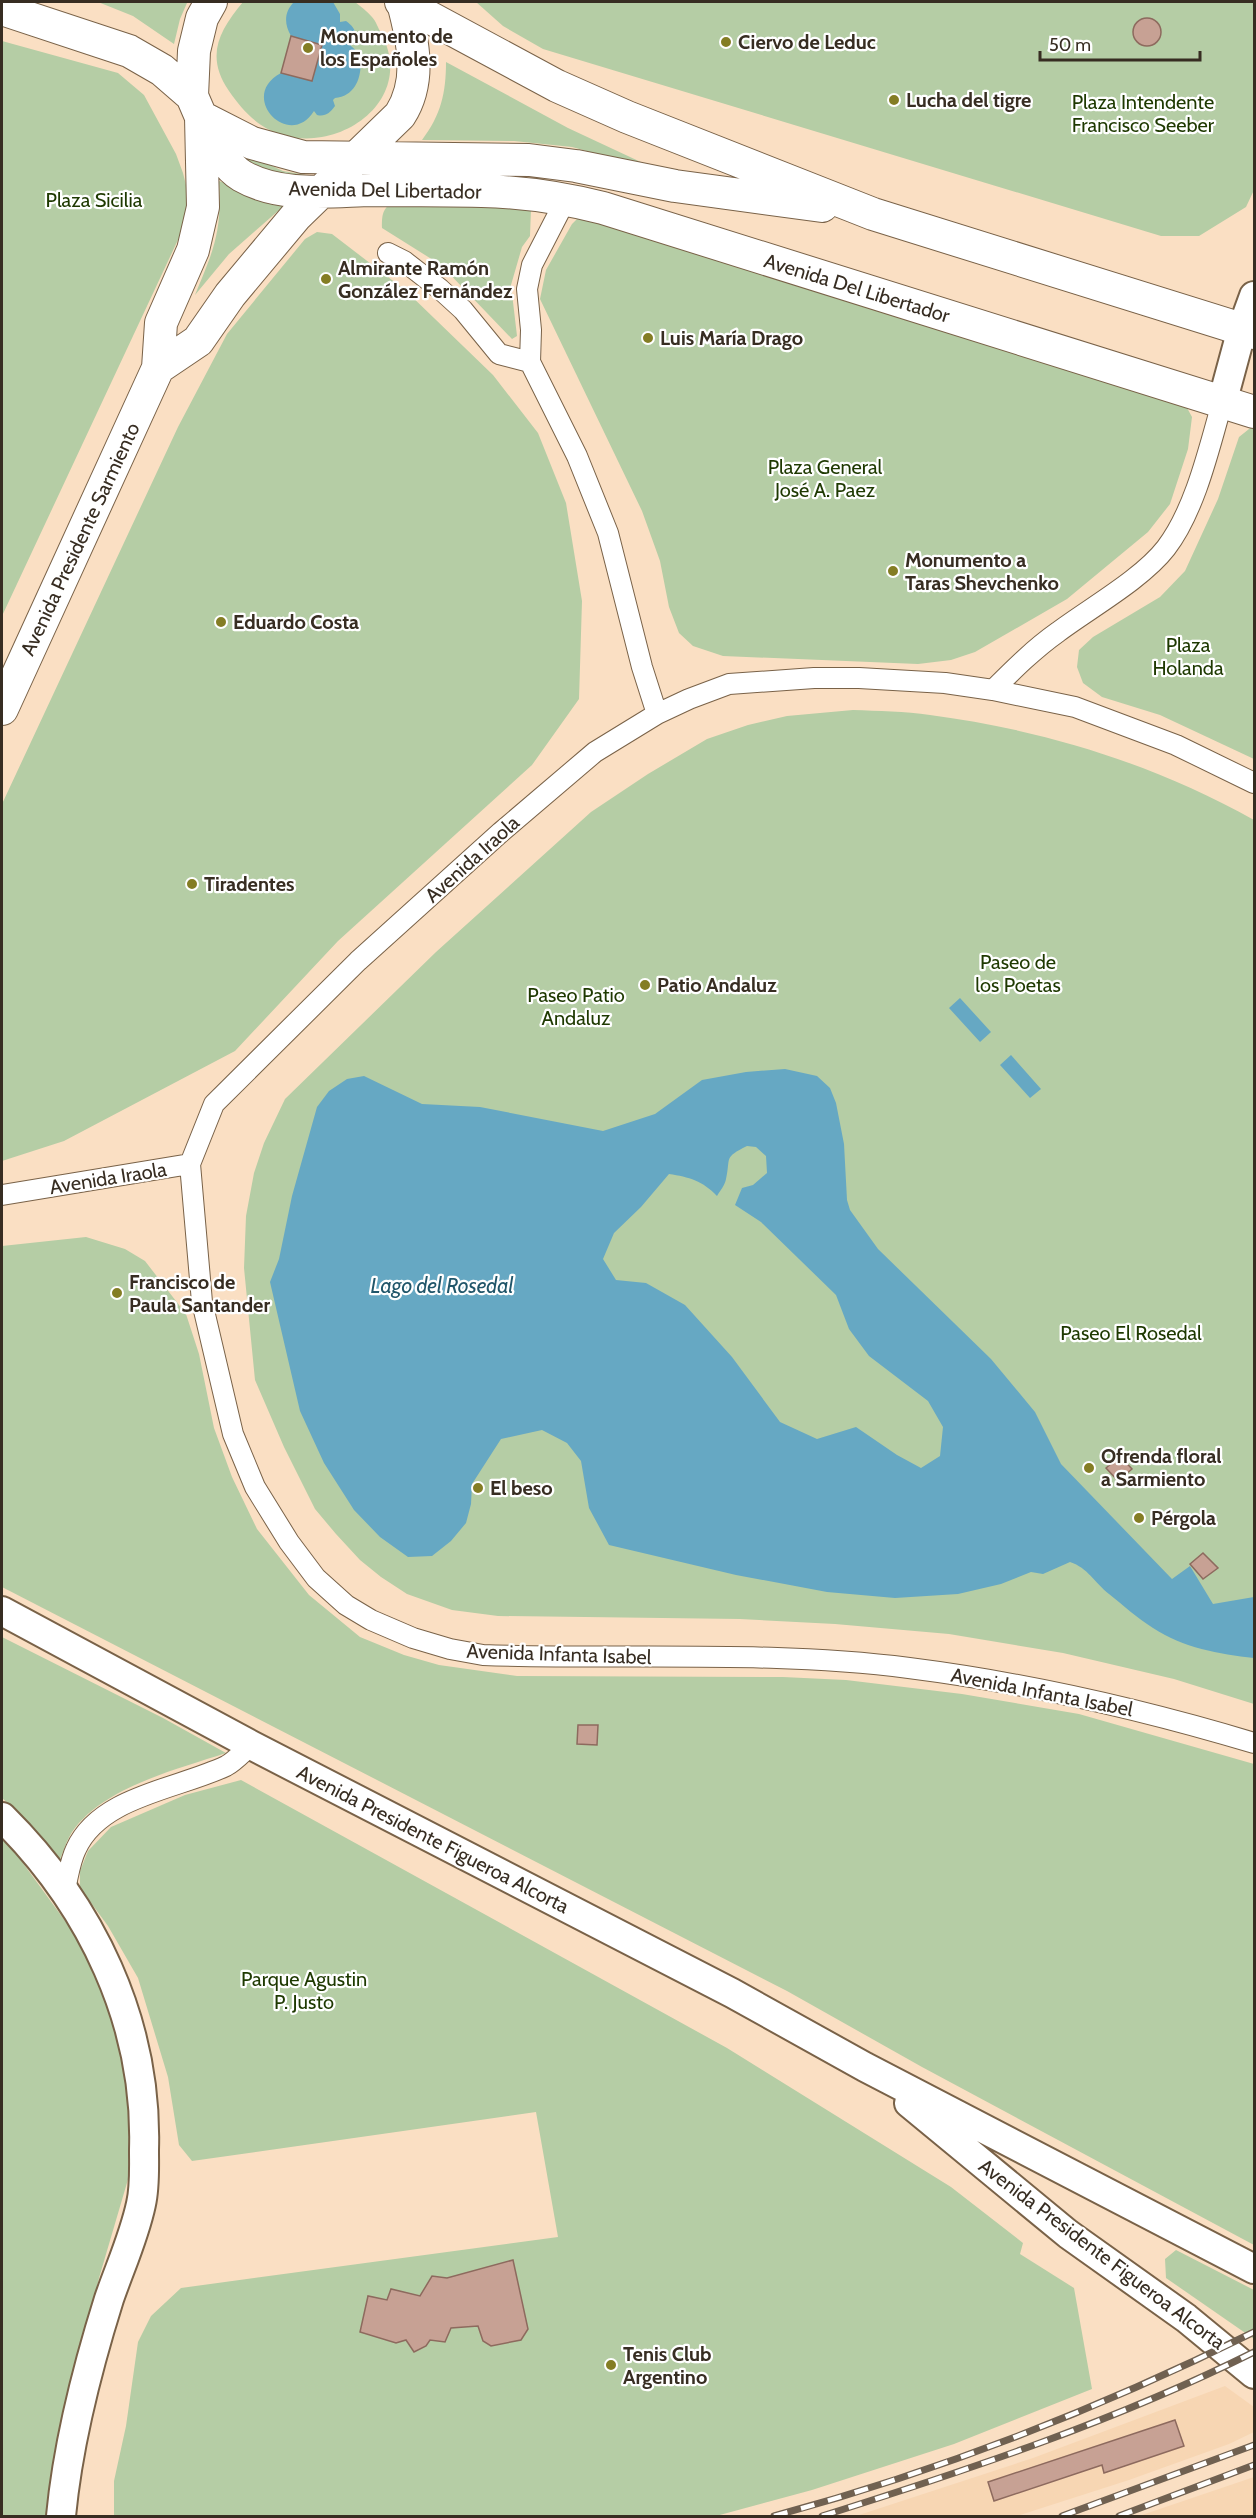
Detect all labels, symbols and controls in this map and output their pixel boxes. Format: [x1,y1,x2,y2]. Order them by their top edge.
place label: Monumento de los Españoles [320,24,453,71]
scale bar [1040,24,1200,62]
place label: Ciervo de Leduc [738,30,876,54]
text: 50 m [1049,34,1091,56]
marker: Ciervo de Leduc [719,35,733,49]
marker: Monumento de los Españoles [301,41,315,55]
place label: Lucha del tigre [906,88,1031,112]
park label: Plaza Intendente Francisco Seeber [1072,90,1215,137]
marker: Lucha del tigre [887,93,901,107]
street label: Avenida Del Libertador [288,176,482,204]
park label: Plaza Sicilia [46,188,143,212]
street label: Avenida Del Libertador [761,248,953,328]
place label: Almirante Ramón González Fernández [338,256,513,303]
marker: Almirante Ramón González Fernández [319,272,333,286]
place label: Luis María Drago [660,326,803,350]
marker: Luis María Drago [641,331,655,345]
street label: Avenida Presidente Sarmiento [15,419,145,659]
park label: Plaza General José A. Paez [768,455,883,502]
place label: Monumento a Taras Shevchenko [905,548,1059,595]
marker: Monumento a Taras Shevchenko [886,564,900,578]
place label: Eduardo Costa [233,610,359,634]
marker: Eduardo Costa [214,615,228,629]
park label: Plaza Holanda [1152,633,1224,680]
street label: Avenida Iraola [420,810,524,907]
place label: Tiradentes [204,872,294,896]
marker: Tiradentes [185,877,199,891]
park label: Paseo de los Poetas [975,950,1061,997]
place label: Patio Andaluz [657,973,777,997]
marker: Patio Andaluz [638,978,652,992]
park label: Paseo Patio Andaluz [527,983,625,1030]
street label: Avenida Iraola [48,1157,169,1199]
place label: Francisco de Paula Santander [129,1270,270,1317]
water label: Lago del Rosedal [371,1273,513,1298]
marker: Francisco de Paula Santander [110,1286,124,1300]
park label: Paseo El Rosedal [1060,1321,1202,1345]
place label: Ofrenda floral a Sarmiento [1101,1444,1222,1491]
marker: Ofrenda floral a Sarmiento [1082,1461,1096,1475]
place label: El beso [490,1476,553,1500]
marker: El beso [471,1481,485,1495]
place label: Pérgola [1151,1506,1216,1530]
marker: Pérgola [1132,1511,1146,1525]
street label: Avenida Infanta Isabel [466,1639,652,1669]
street label: Avenida Infanta Isabel [949,1663,1135,1721]
street label: Avenida Presidente Figueroa Alcorta [293,1760,573,1918]
park label: Parque Agustin P. Justo [241,1967,367,2014]
street label: Avenida Presidente Figueroa Alcorta [974,2154,1230,2355]
place label: Tenis Club Argentino [623,2342,712,2389]
marker: Tenis Club Argentino [604,2358,618,2372]

